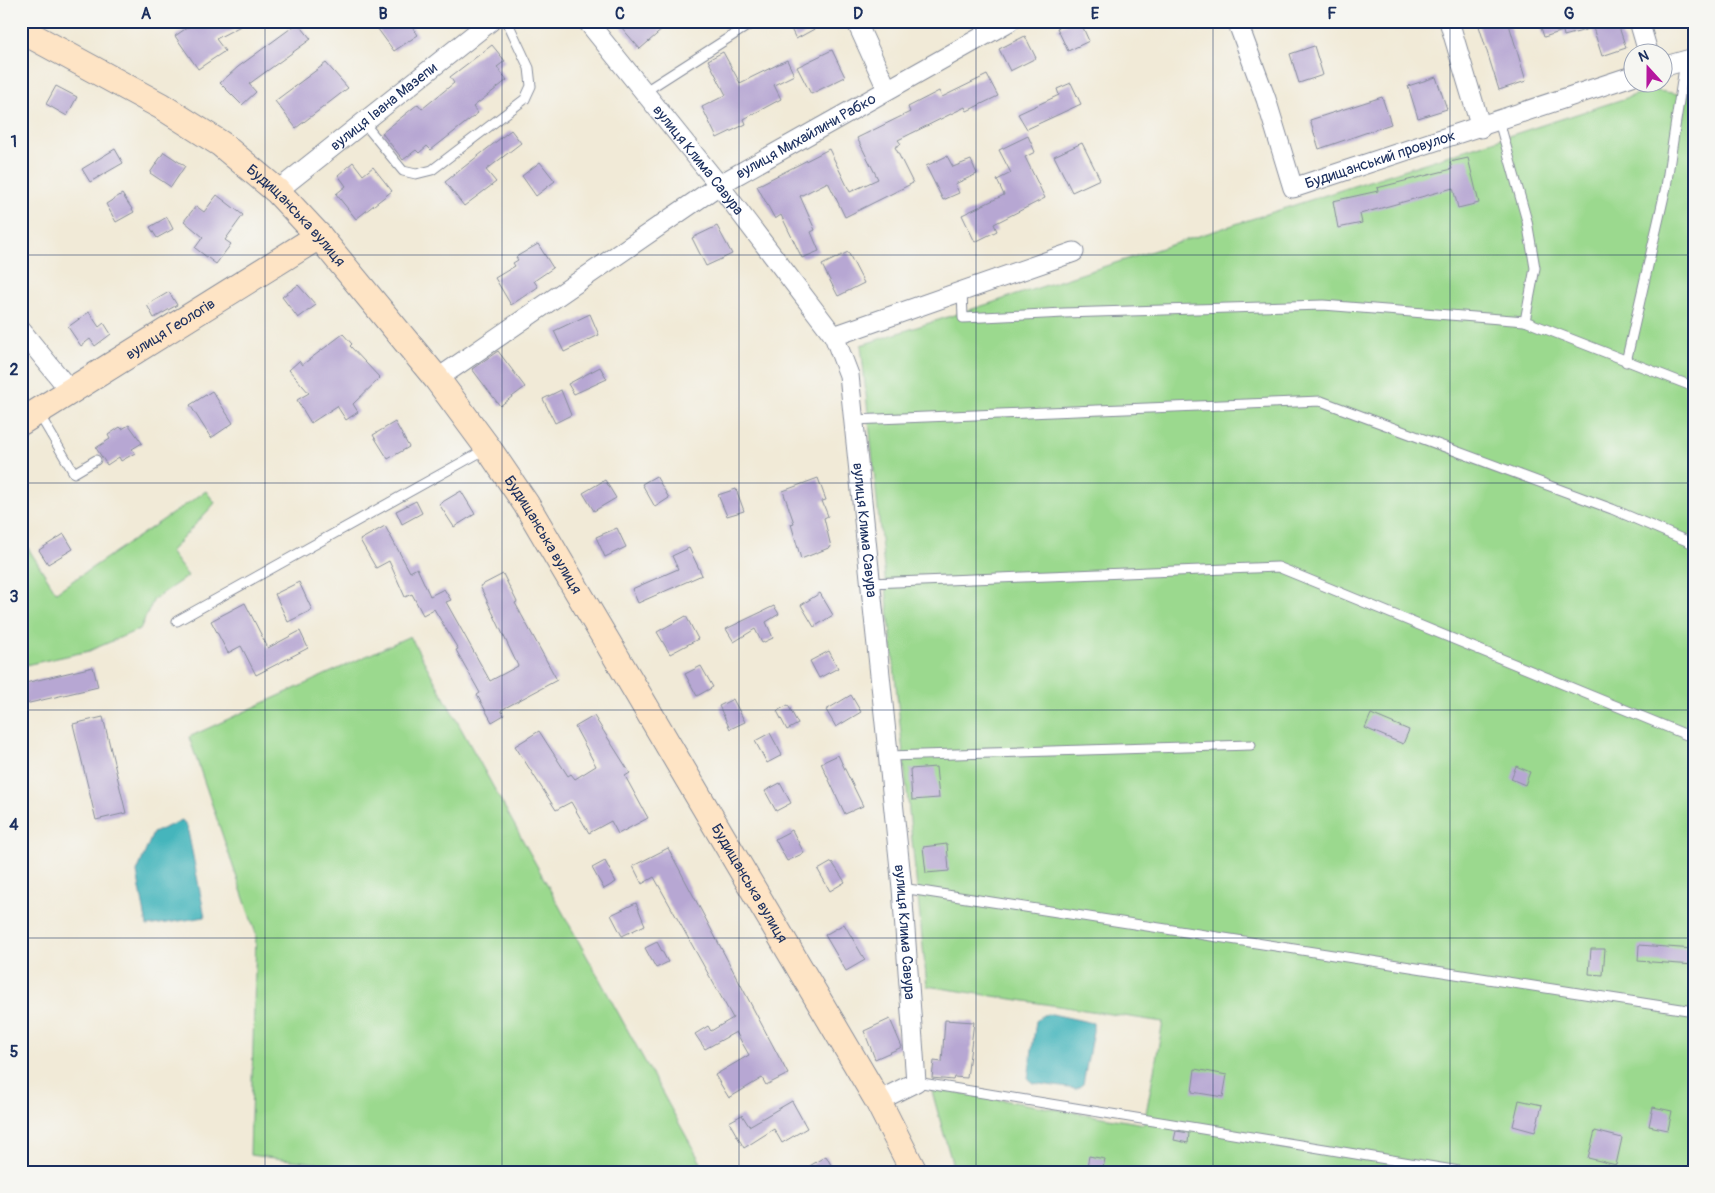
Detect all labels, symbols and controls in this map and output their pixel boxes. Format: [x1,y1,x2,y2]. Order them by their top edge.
text: A [141,4,152,24]
text: B [378,4,388,24]
text: C [615,4,625,24]
text: D [853,4,863,24]
text: E [1091,4,1100,24]
text: F [1327,4,1337,24]
text: G [1564,4,1575,24]
north arrow [1622,42,1672,92]
text: N [1636,47,1651,66]
street label: вулиця Івана Мазепи [327,58,441,155]
street label: вулиця Михайлини Рабко [733,89,880,183]
street label: вулиця Клима Савура [648,101,748,219]
street label: Будищанський провулок [1303,126,1458,193]
text: 1 [11,132,17,152]
street label: Будищанська вулиця [242,160,349,271]
street label: вулиця Геологів [122,294,219,364]
text: 2 [10,360,19,380]
street label: вулиця Клима Савура [848,462,881,599]
street label: Будищанська вулиця [500,472,586,598]
text: 3 [10,587,19,607]
text: 4 [9,815,19,835]
street label: Будищанська вулиця [707,820,792,946]
street label: вулиця Клима Савура [890,864,919,1000]
text: 5 [10,1042,19,1062]

